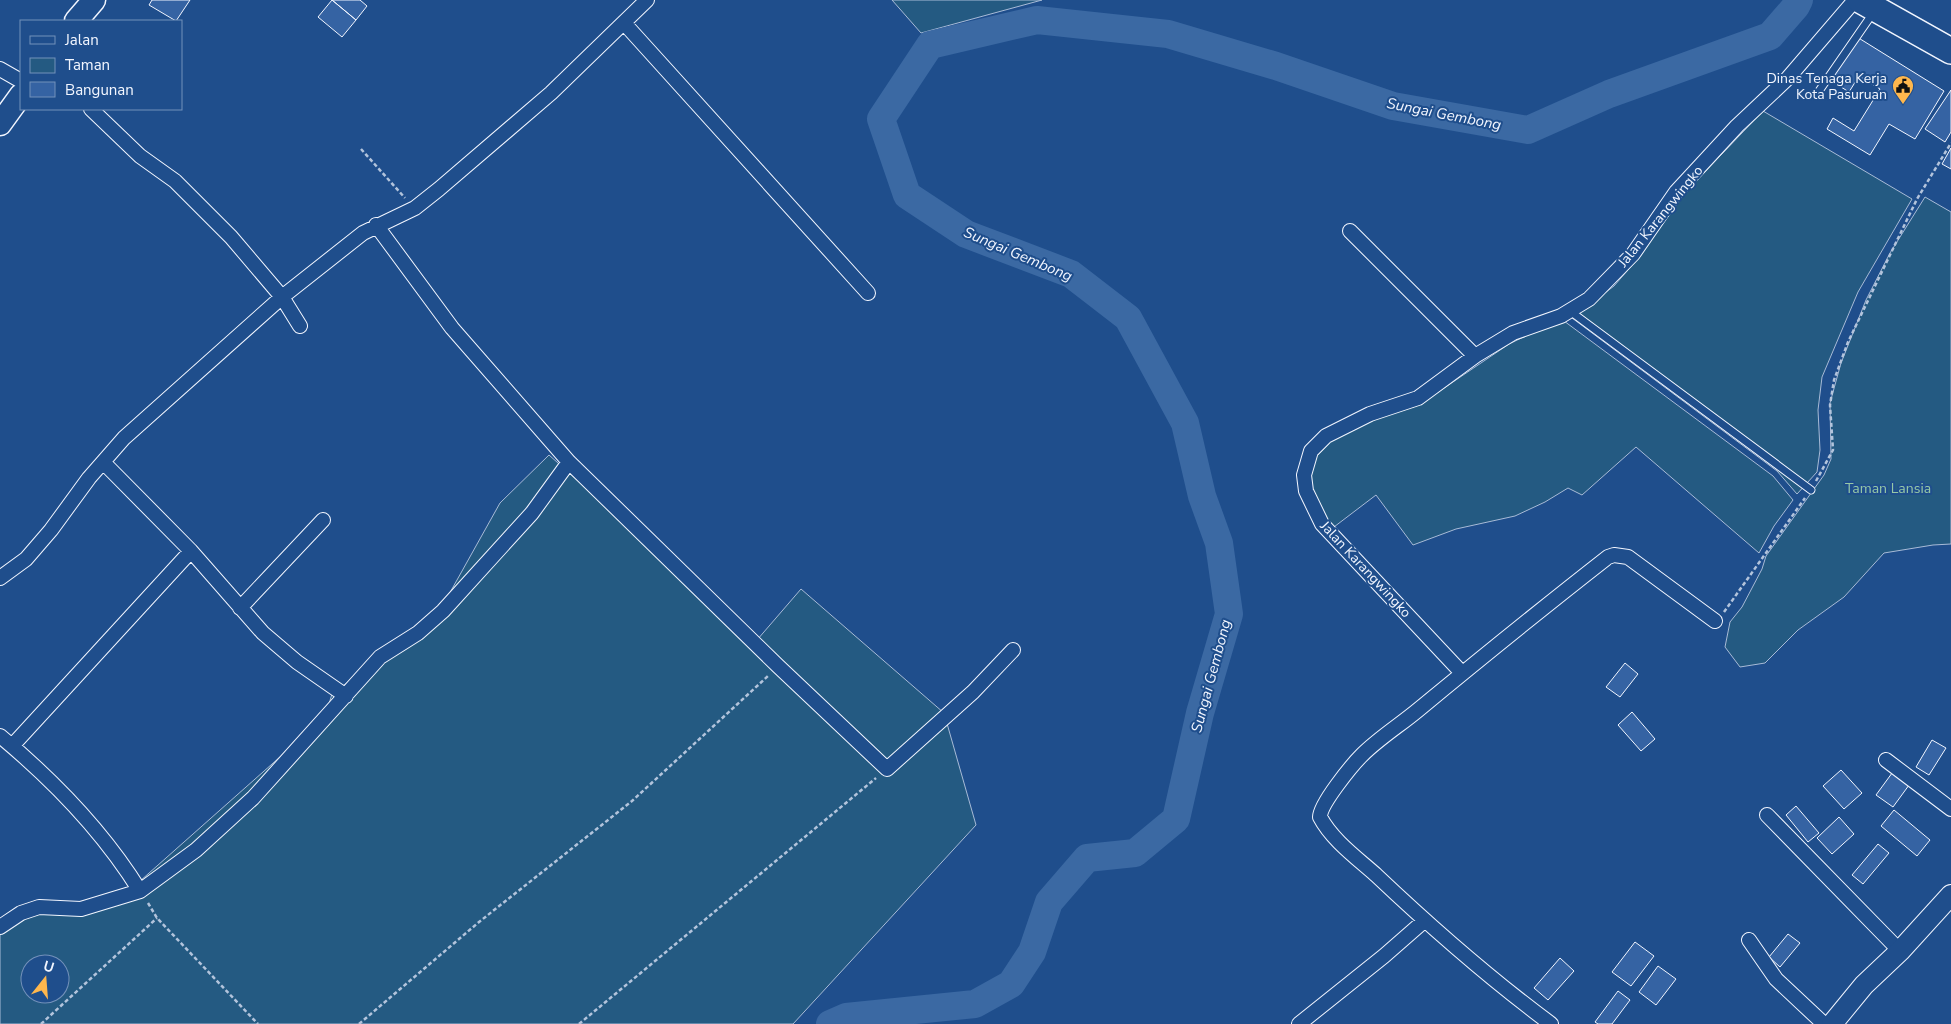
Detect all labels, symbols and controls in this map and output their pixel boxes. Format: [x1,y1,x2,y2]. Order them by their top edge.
legend [20,20,182,110]
text: Jalan [64,30,99,50]
text: Taman [65,55,110,75]
place label: Dinas Tenaga Kerja Kota Pasuruan [1766,69,1887,104]
public building icon: Dinas Tenaga Kerja Kota Pasuruan [1891,74,1915,105]
text: Bangunan [65,80,134,100]
water label: Sungai Gembong [1385,93,1503,135]
street label: Jalan Karangwingko [1613,161,1707,272]
water label: Sungai Gembong [961,222,1076,286]
park label: Taman Lansia [1845,479,1931,498]
street label: Jalan Karangwingko [1315,516,1416,622]
water label: Sungai Gembong [1186,617,1236,735]
north arrow [20,954,70,1004]
text: U [41,956,56,978]

